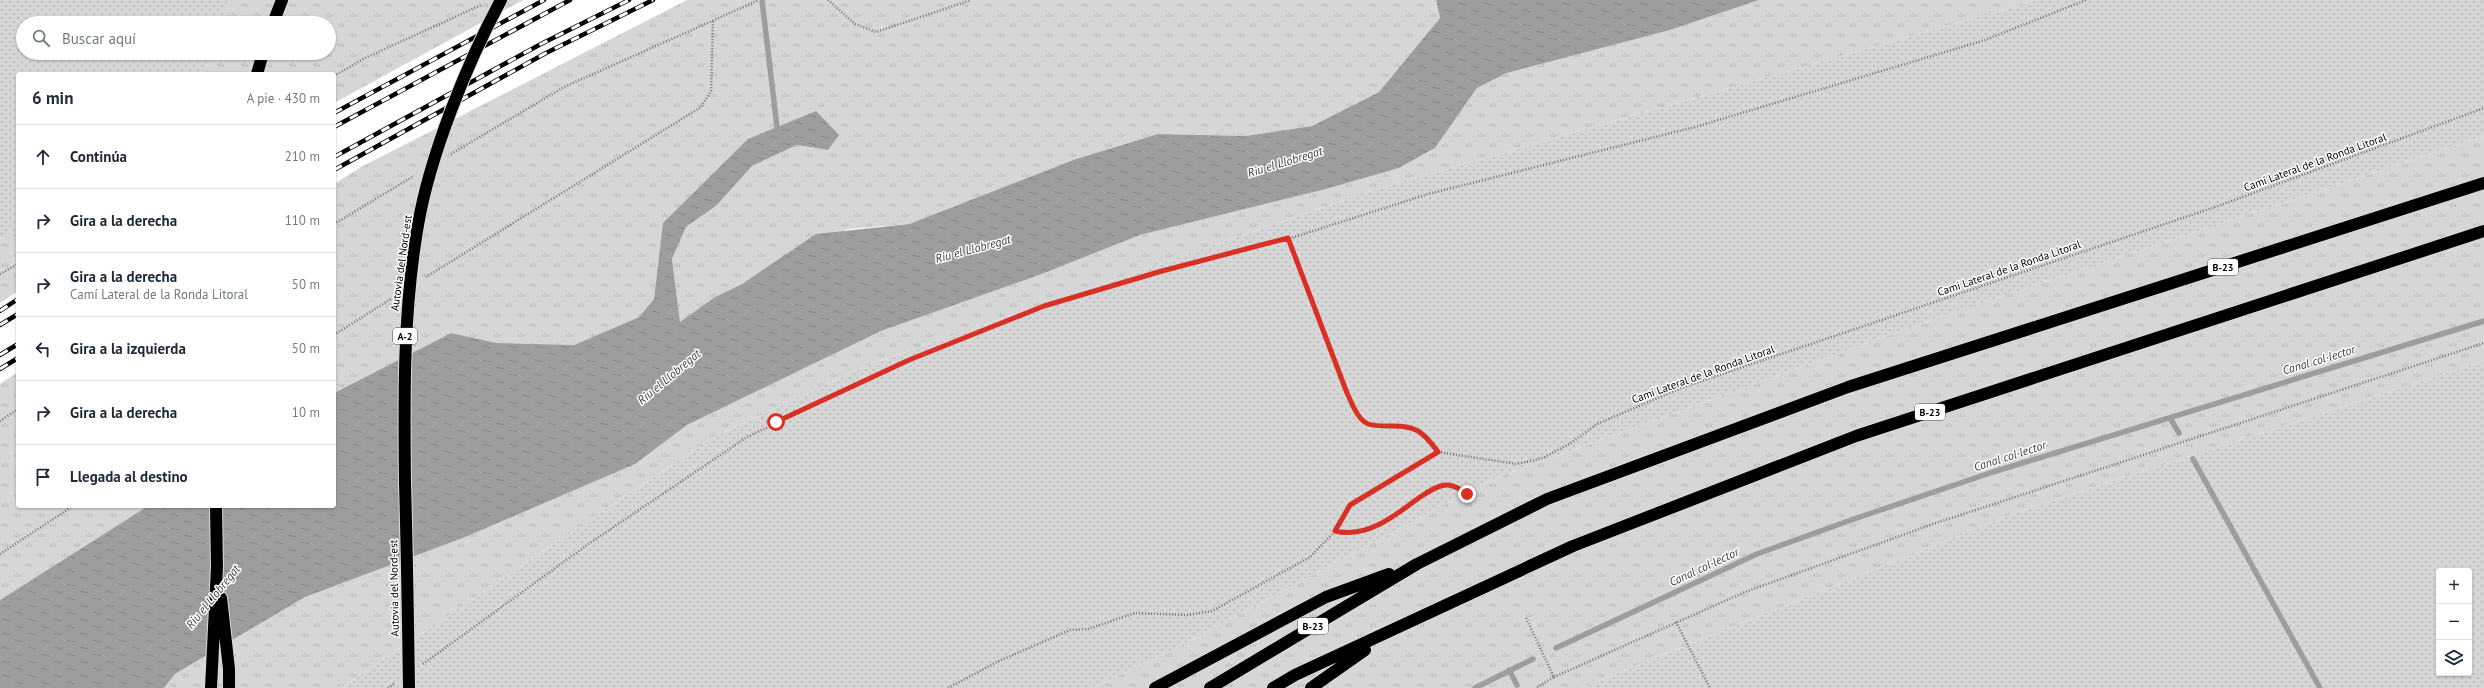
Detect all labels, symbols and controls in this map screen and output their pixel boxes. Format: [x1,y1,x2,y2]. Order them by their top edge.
search box [16,16,336,60]
icon: search [30,27,52,49]
text: Buscar aquí [62,29,136,48]
text: 6 min [32,87,73,109]
text: A pie · 430 m [247,90,320,107]
street label: Camí Lateral de la Ronda Litoral [2242,129,2389,194]
water label: Riu el Llobregat [1246,143,1325,180]
icon: ahead [32,146,54,168]
text: Continúa [70,147,127,166]
text: 210 m [285,148,320,165]
icon: right [32,210,54,232]
text: Gira a la derecha [70,211,177,230]
text: 110 m [285,212,320,229]
street label: Autovia del Nord-est [387,214,415,312]
water label: Riu el Llobregat [933,231,1013,266]
street label: Camí Lateral de la Ronda Litoral [1935,237,2083,299]
road number: B-23 [2208,259,2238,275]
text: Gira a la derecha [70,267,177,286]
icon: right [32,274,54,296]
text: 50 m [292,276,320,293]
text: Camí Lateral de la Ronda Litoral [70,286,248,303]
road number: A-2 [393,328,417,344]
icon: left [32,338,54,360]
text: Gira a la izquierda [70,339,186,358]
text: 50 m [292,340,320,357]
street label: Camí Lateral de la Ronda Litoral [1630,341,1777,406]
water label: Canal col·lector [2281,341,2358,378]
water label: Riu el Llobregat [634,345,704,407]
icon: right [32,402,54,424]
text: Gira a la derecha [70,403,177,422]
text: 10 m [292,404,320,421]
road number: B-23 [1915,404,1945,420]
route start [767,413,785,431]
water label: Canal col·lector [1972,436,2049,474]
icon: arrive [32,466,54,488]
text: Llegada al destino [70,467,188,486]
route end [1458,485,1476,503]
street label: Autovia del Nord-est [386,539,402,637]
water label: Canal col·lector [1667,543,1742,589]
water label: Riu el Llobregat [182,561,244,632]
map controls [2436,568,2472,676]
button: + [2436,568,2472,604]
button: − [2436,604,2472,640]
road number: B-23 [1298,618,1328,634]
button: layers [2436,640,2472,676]

